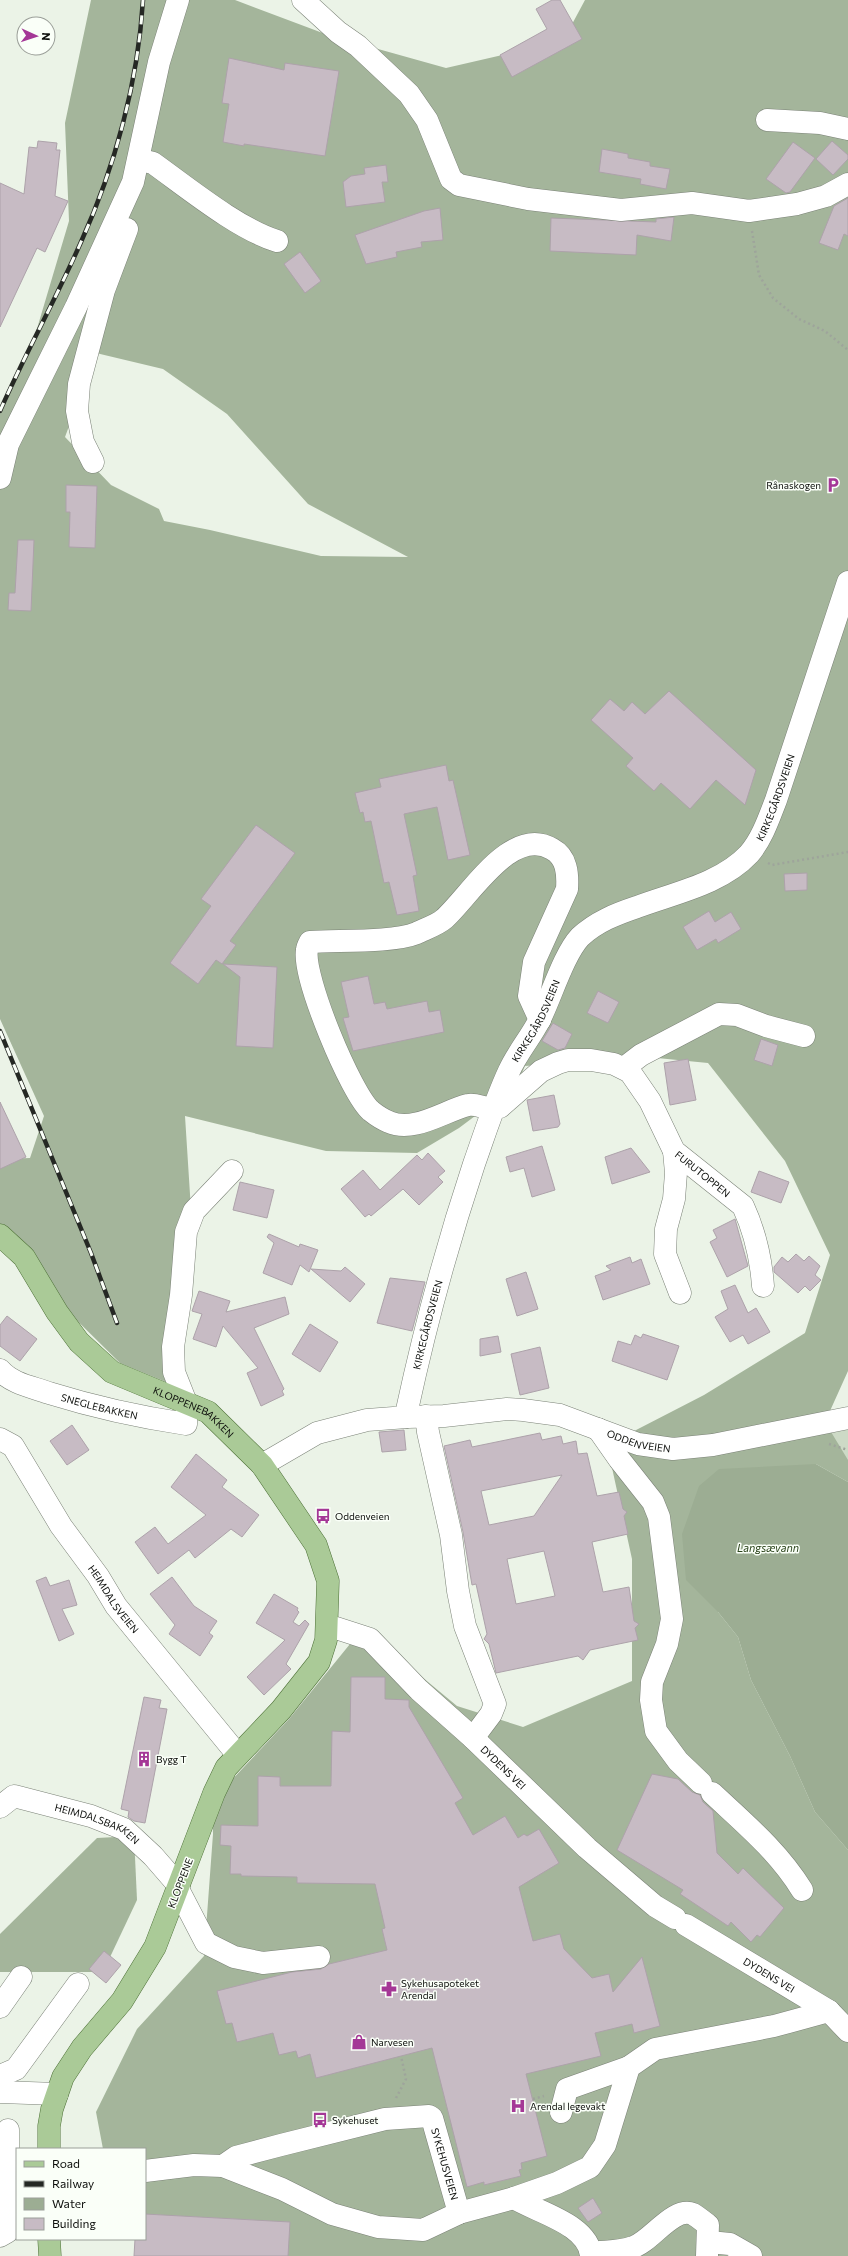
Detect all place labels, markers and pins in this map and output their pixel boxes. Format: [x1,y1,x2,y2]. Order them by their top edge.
parking icon: Rånaskogen [824,476,842,494]
place label: Rånaskogen [766,479,821,491]
bus stop icon: Oddenveien [314,1507,332,1525]
place label: Oddenveien [335,1510,389,1522]
building icon: Bygg T [135,1750,153,1768]
place label: Bygg T [156,1753,187,1765]
place label: Sykehusapoteket Arendal [401,1977,479,2001]
pharmacy icon: Sykehusapoteket Arendal [380,1980,398,1998]
shop icon: Narvesen [350,2033,368,2051]
place label: Narvesen [371,2036,414,2048]
hospital icon: Arendal legevakt [509,2097,527,2115]
place label: Arendal legevakt [530,2100,605,2112]
bus stop icon: Sykehuset [311,2111,329,2129]
place label: Sykehuset [332,2114,378,2126]

